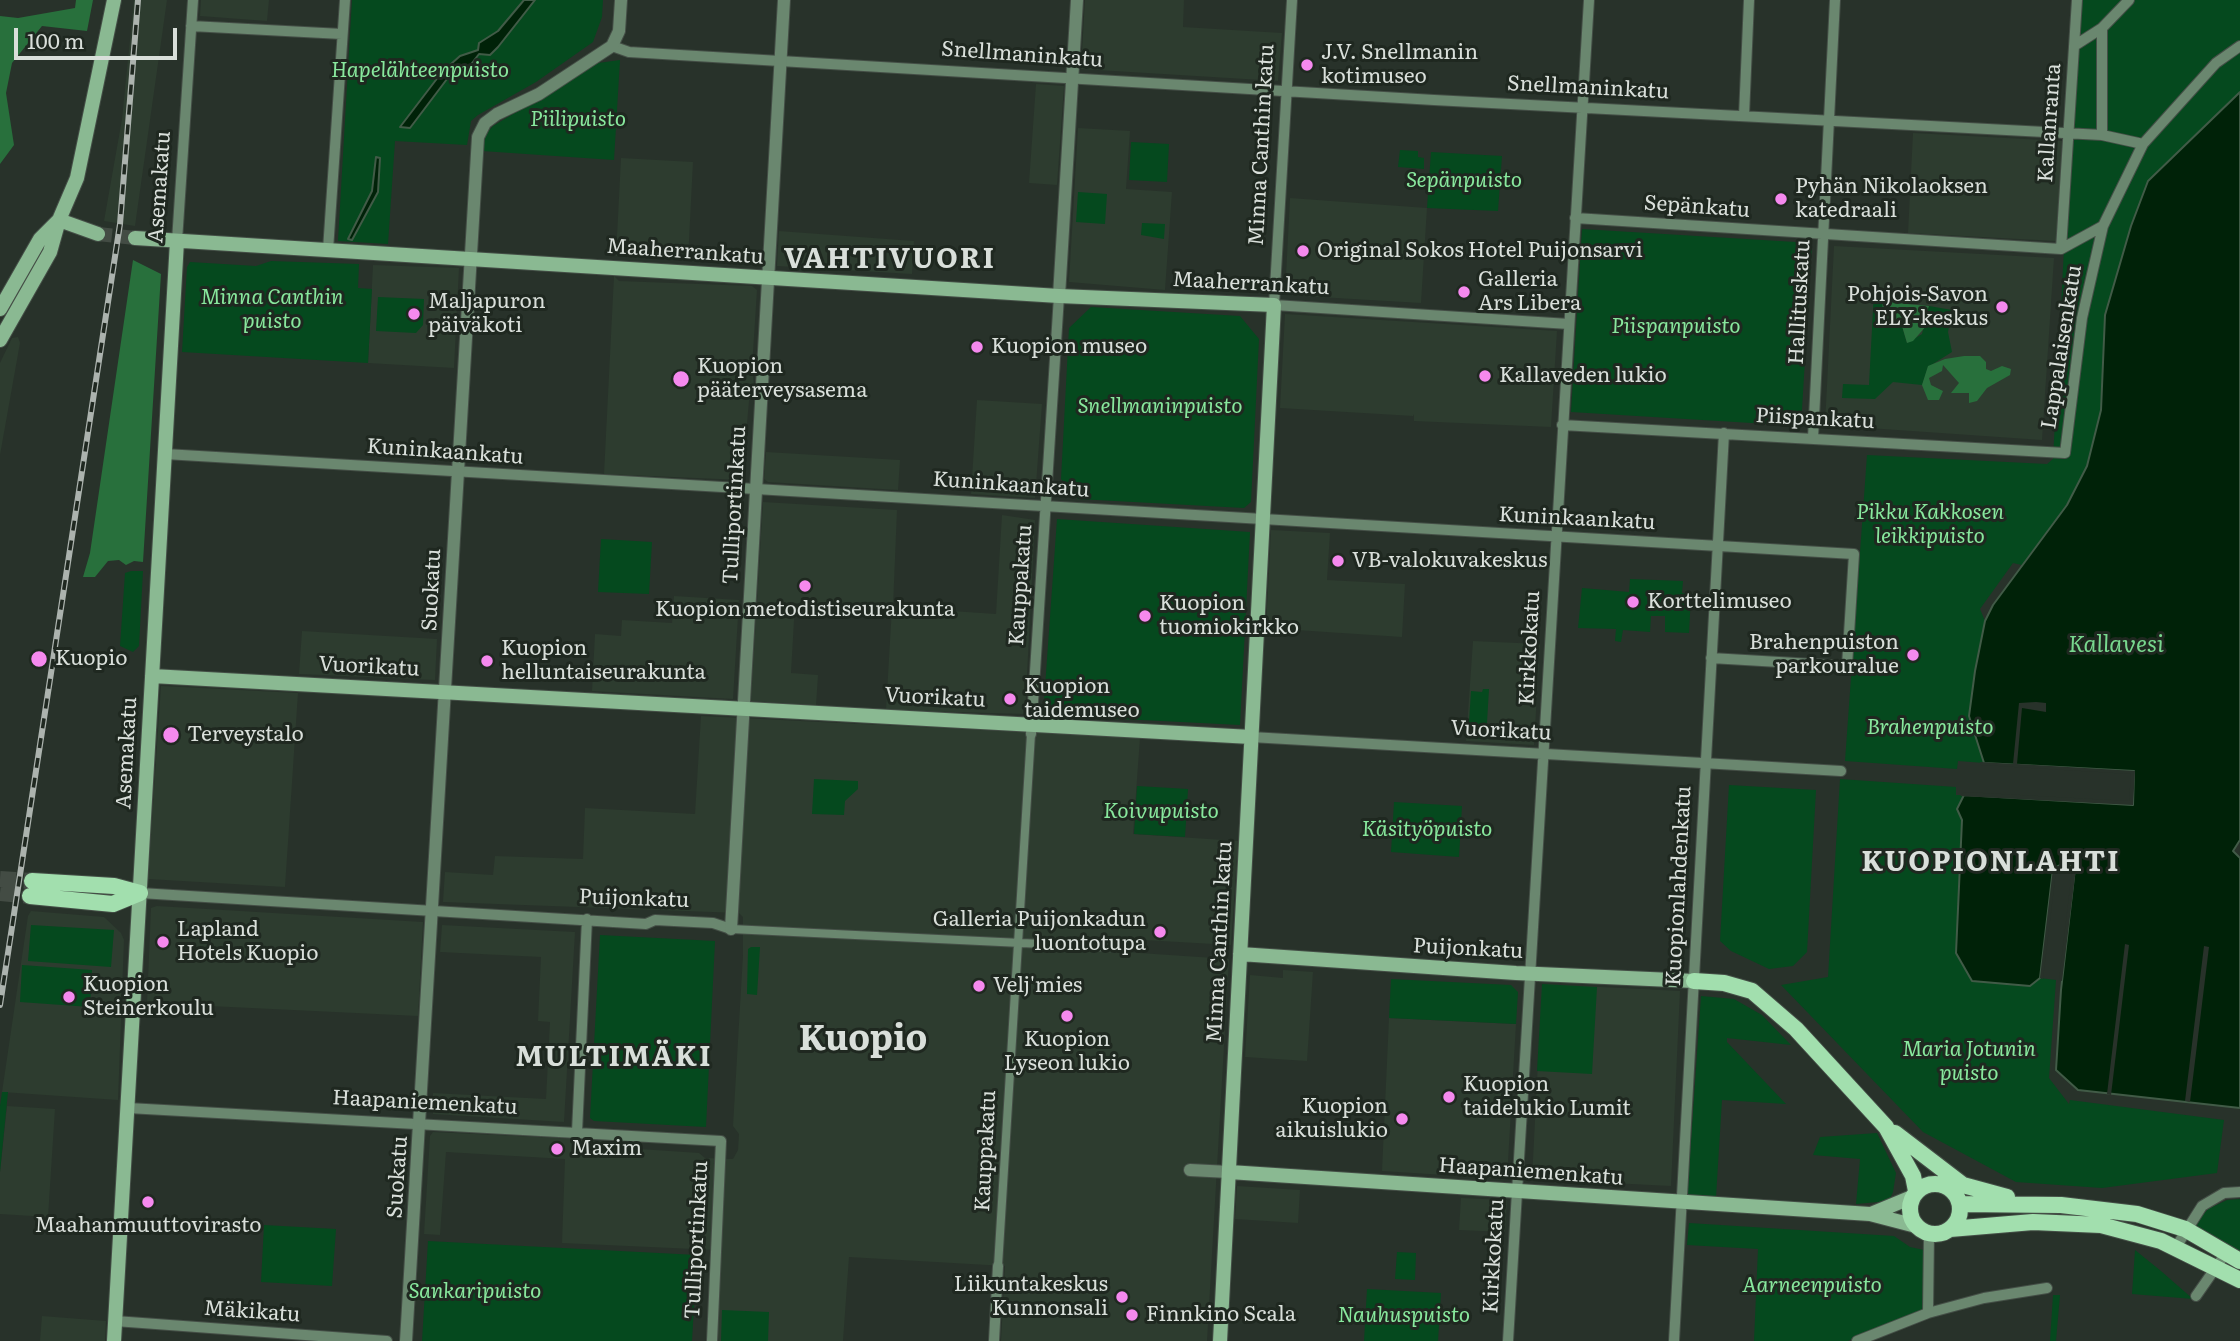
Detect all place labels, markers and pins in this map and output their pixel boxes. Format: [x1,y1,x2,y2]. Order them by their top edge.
place label: J.V. Snellmanin kotimuseo [1321,40,1478,90]
marker: J.V. Snellmanin kotimuseo [1299,57,1315,73]
place label: Pyhän Nikolaoksen katedraali [1795,174,1988,224]
marker: Pyhän Nikolaoksen katedraali [1773,191,1789,207]
place label: Original Sokos Hotel Puijonsarvi [1317,238,1643,264]
marker: Original Sokos Hotel Puijonsarvi [1295,243,1311,259]
place label: Galleria Ars Libera [1478,267,1581,317]
place label: Pohjois-Savon ELY-keskus [1847,282,1988,332]
marker: Galleria Ars Libera [1456,284,1472,300]
place label: Maljapuron päiväkoti [428,289,546,339]
marker: Pohjois-Savon ELY-keskus [1994,299,2010,315]
marker: Maljapuron päiväkoti [406,306,422,322]
place label: Kuopion museo [991,334,1147,360]
marker: Kuopion museo [969,339,985,355]
place label: Kuopion pääterveysasema [697,354,867,404]
place label: Kallaveden lukio [1499,363,1667,389]
marker: Kallaveden lukio [1477,368,1493,384]
marker: Kuopion pääterveysasema [671,369,691,389]
place label: VB-valokuvakeskus [1352,548,1547,574]
marker: VB-valokuvakeskus [1330,553,1346,569]
marker: Kuopion metodistiseurakunta [797,578,813,594]
place label: Korttelimuseo [1647,589,1792,615]
place label: Kuopion tuomiokirkko [1159,591,1299,641]
marker: Korttelimuseo [1625,594,1641,610]
place label: Kuopion metodistiseurakunta [655,597,955,623]
marker: Kuopion tuomiokirkko [1137,608,1153,624]
place label: Brahenpuiston parkouralue [1749,630,1899,680]
place label: Kuopion helluntaiseurakunta [501,636,706,686]
place label: Kuopio [55,646,128,672]
marker: Brahenpuiston parkouralue [1905,647,1921,663]
marker: Kuopio [29,649,49,669]
marker: Kuopion helluntaiseurakunta [479,653,495,669]
place label: Kuopion taidemuseo [1024,674,1140,724]
marker: Kuopion taidemuseo [1002,691,1018,707]
place label: Terveystalo [187,722,304,748]
marker: Terveystalo [161,725,181,745]
place label: Galleria Puijonkadun luontotupa [933,907,1146,957]
place label: Lapland Hotels Kuopio [177,917,319,967]
marker: Galleria Puijonkadun luontotupa [1152,924,1168,940]
marker: Lapland Hotels Kuopio [155,934,171,950]
place label: Kuopion Steinerkoulu [83,972,214,1022]
place label: Velj'mies [993,973,1082,999]
marker: Velj'mies [971,978,987,994]
marker: Kuopion Steinerkoulu [61,989,77,1005]
marker: Kuopion Lyseon lukio [1059,1008,1075,1024]
place label: Kuopion Lyseon lukio [1004,1027,1130,1077]
place label: Kuopion taidelukio Lumit [1463,1072,1631,1122]
marker: Kuopion taidelukio Lumit [1441,1089,1457,1105]
place label: Kuopion aikuislukio [1275,1094,1388,1144]
marker: Kuopion aikuislukio [1394,1111,1410,1127]
place label: Maxim [571,1136,642,1162]
marker: Maxim [549,1141,565,1157]
marker: Maahanmuuttovirasto [140,1194,156,1210]
place label: Maahanmuuttovirasto [34,1213,262,1239]
place label: Liikuntakeskus Kunnonsali [954,1272,1108,1322]
marker: Liikuntakeskus Kunnonsali [1114,1289,1130,1305]
place label: Finnkino Scala [1146,1302,1296,1328]
marker: Finnkino Scala [1124,1307,1140,1323]

